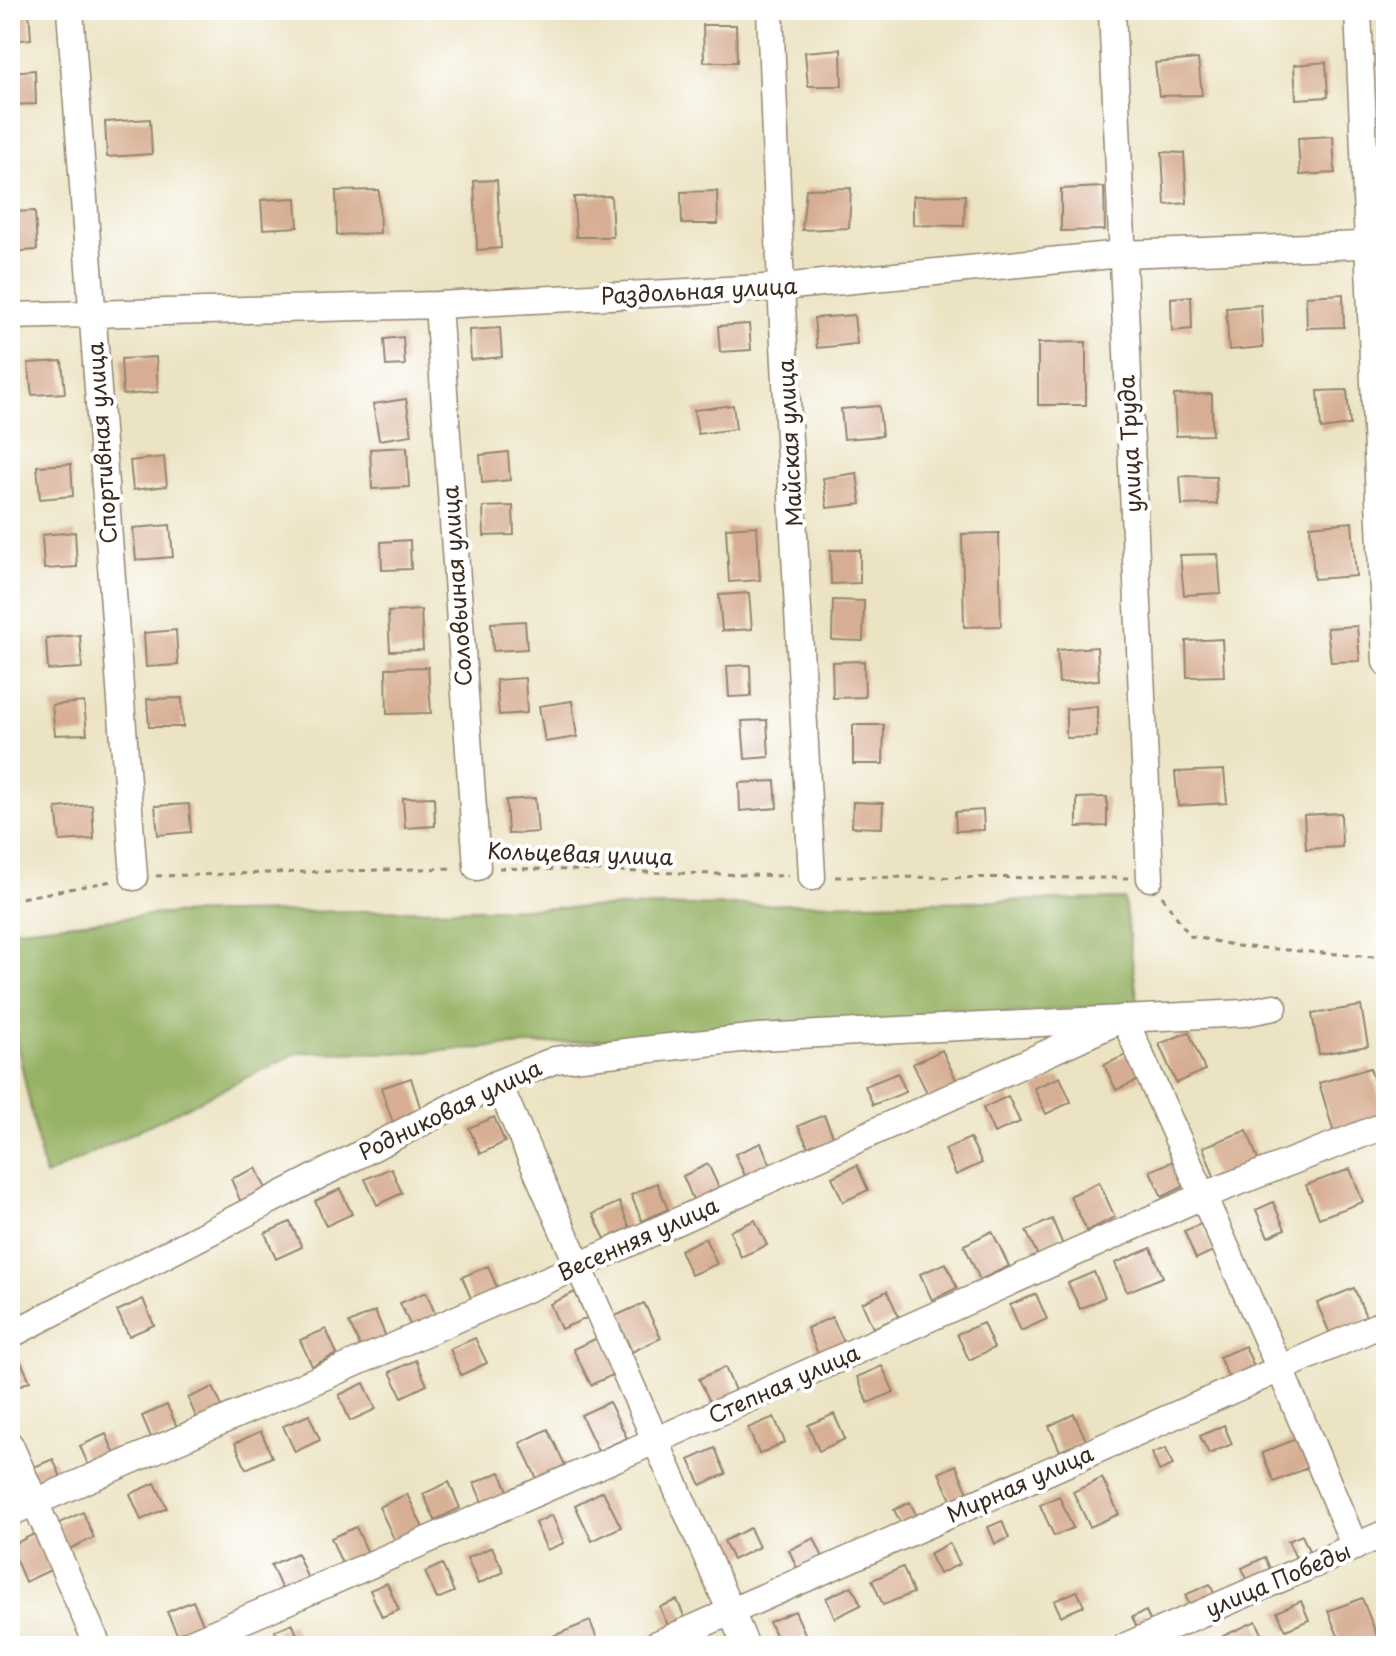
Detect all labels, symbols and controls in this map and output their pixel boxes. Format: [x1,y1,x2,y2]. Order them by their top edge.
street label: Раздольная улица [600,268,798,311]
street label: Спортивная улица [77,341,124,545]
street label: Майская улица [768,358,809,528]
street label: улица Труда [1108,374,1149,514]
street label: Соловьиная улица [432,485,479,687]
street label: Кольцевая улица [486,833,674,872]
street label: Родниковая улица [352,1050,547,1167]
street label: Весенняя улица [552,1187,723,1288]
street label: Степная улица [702,1334,865,1431]
street label: Мирная улица [941,1435,1098,1530]
street label: улица Победы [1200,1533,1355,1624]

